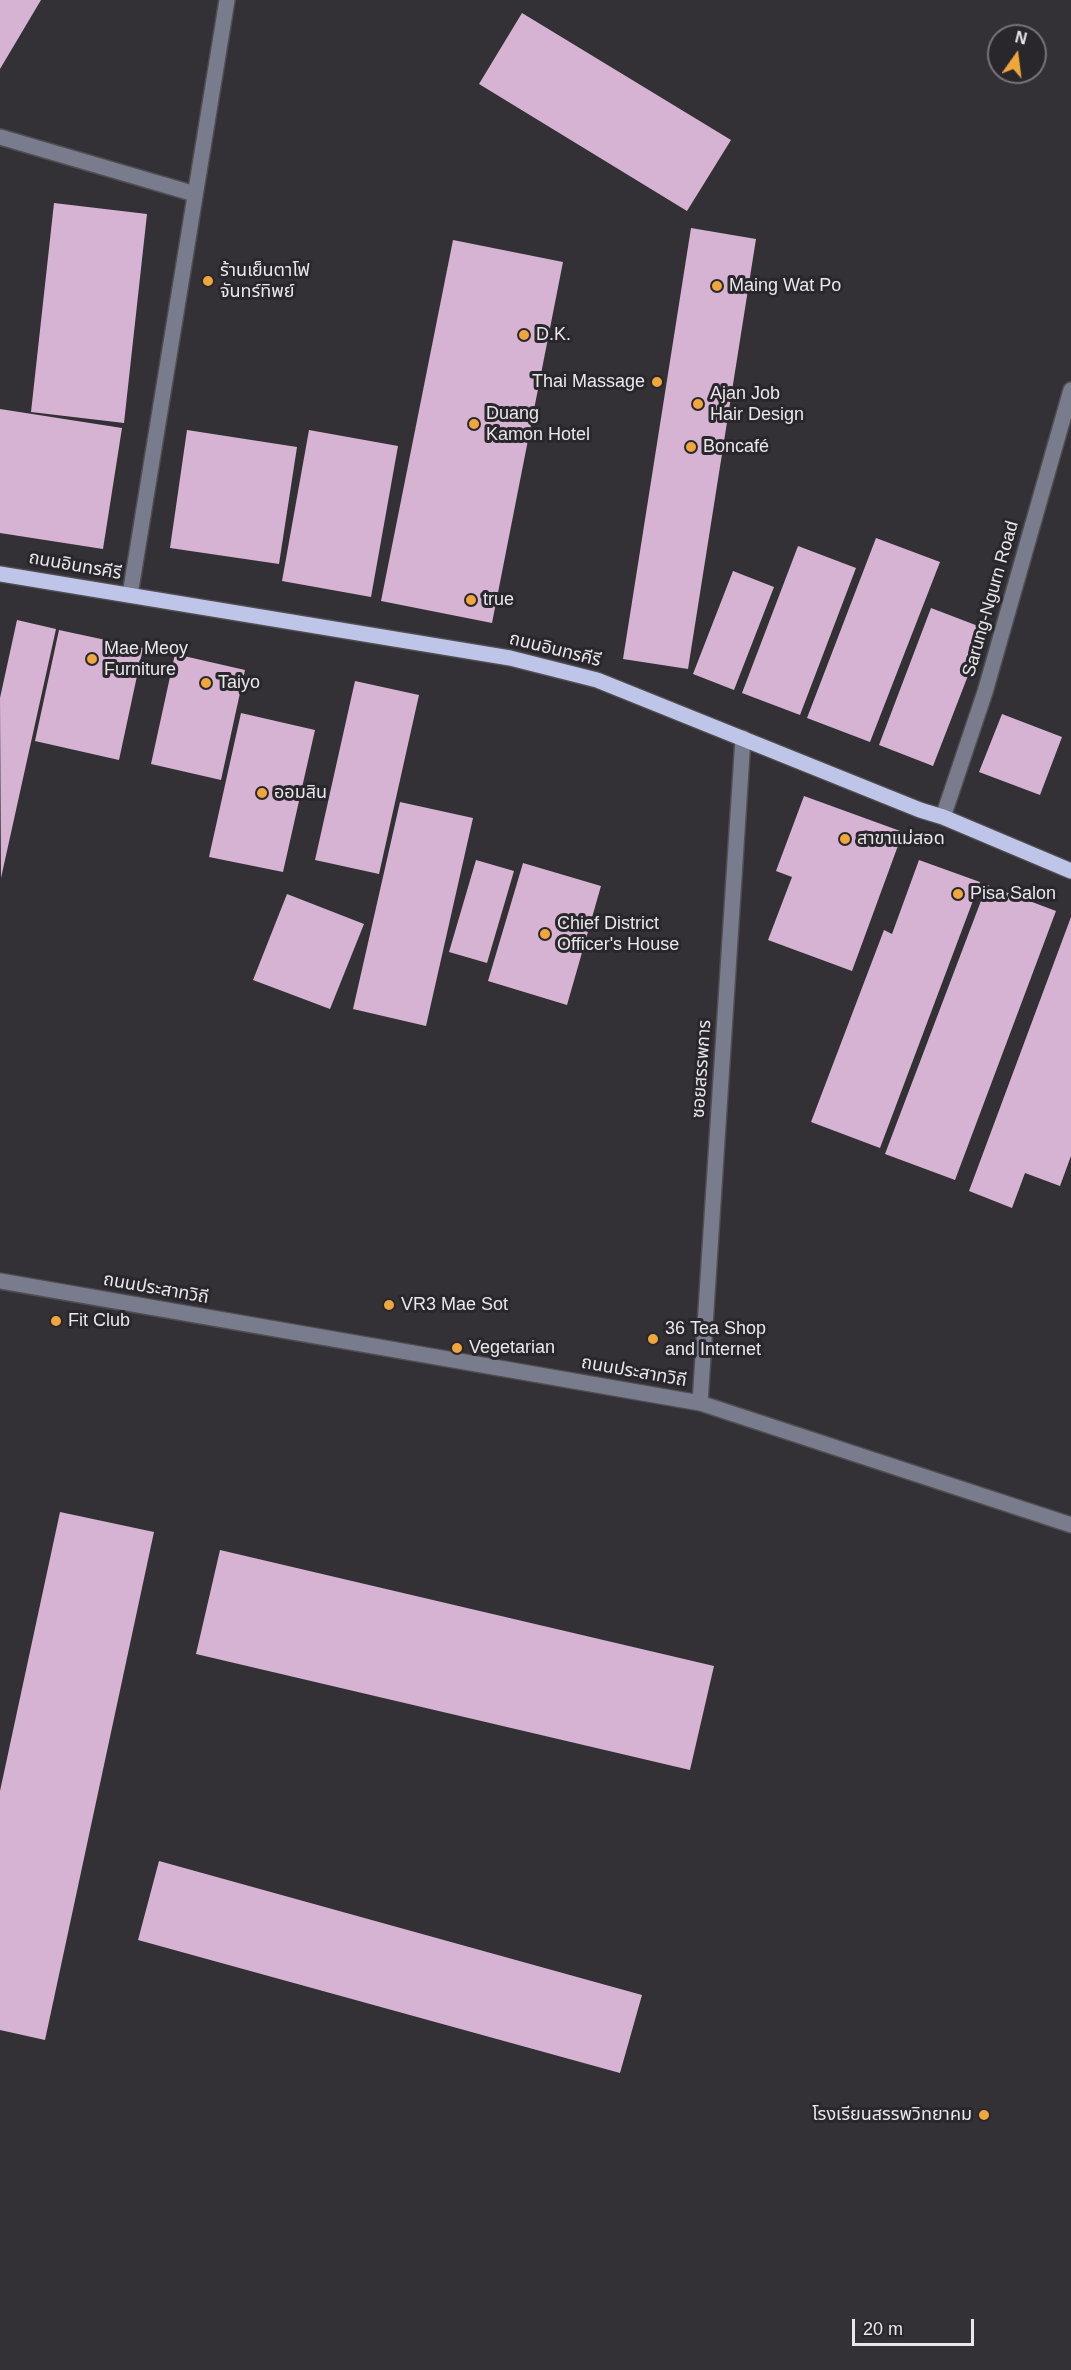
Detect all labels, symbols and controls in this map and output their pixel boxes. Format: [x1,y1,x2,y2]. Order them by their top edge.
north arrow [987,24,1047,84]
text: N [1013,28,1029,48]
place label: ร้านเย็นตาโฟ จันทร์ทิพย์ [220,260,310,302]
marker: ร้านเย็นตาโฟ จันทร์ทิพย์ [201,274,215,288]
place label: Maing Wat Po [729,275,841,297]
marker: Maing Wat Po [710,279,724,293]
place label: D.K. [536,324,571,346]
marker: D.K. [517,328,531,342]
place label: Thai Massage [532,371,645,393]
marker: Thai Massage [650,375,664,389]
place label: Ajan Job Hair Design [710,383,804,426]
marker: Ajan Job Hair Design [691,397,705,411]
place label: Duang Kamon Hotel [486,403,590,446]
marker: Duang Kamon Hotel [467,417,481,431]
place label: Boncafé [703,436,769,458]
marker: Boncafé [684,440,698,454]
street label: Sarung-Ngurn Road [958,519,1024,679]
street label: ถนนอินทรคีรี [27,547,123,585]
place label: true [483,589,514,611]
marker: true [464,593,478,607]
street label: ถนนอินทรคีรี [507,628,603,672]
place label: Mae Meoy Furniture [104,638,188,680]
marker: Mae Meoy Furniture [85,652,99,666]
place label: Taiyo [218,672,260,694]
marker: Taiyo [199,676,213,690]
place label: ออมสิน [274,782,327,804]
marker: ออมสิน [255,786,269,800]
place label: สาขาแม่สอด [857,828,945,850]
marker: สาขาแม่สอด [838,832,852,846]
place label: Pisa Salon [970,883,1056,905]
marker: Pisa Salon [951,887,965,901]
place label: Chief District Officer's House [557,913,679,956]
marker: Chief District Officer's House [538,927,552,941]
street label: ซอยสรรพการ [688,1019,716,1119]
street label: ถนนประสาทวิถี [101,1269,211,1309]
place label: VR3 Mae Sot [401,1294,508,1316]
marker: VR3 Mae Sot [382,1298,396,1312]
place label: Fit Club [68,1310,130,1332]
marker: Fit Club [49,1314,63,1328]
place label: 36 Tea Shop and Internet [665,1318,766,1360]
marker: 36 Tea Shop and Internet [646,1332,660,1346]
place label: Vegetarian [469,1337,555,1359]
marker: Vegetarian [450,1341,464,1355]
street label: ถนนประสาทวิถี [579,1352,689,1392]
place label: โรงเรียนสรรพวิทยาคม [812,2104,972,2126]
marker: โรงเรียนสรรพวิทยาคม [977,2108,991,2122]
scale bar [855,2307,976,2345]
text: 20 m [863,2319,903,2339]

